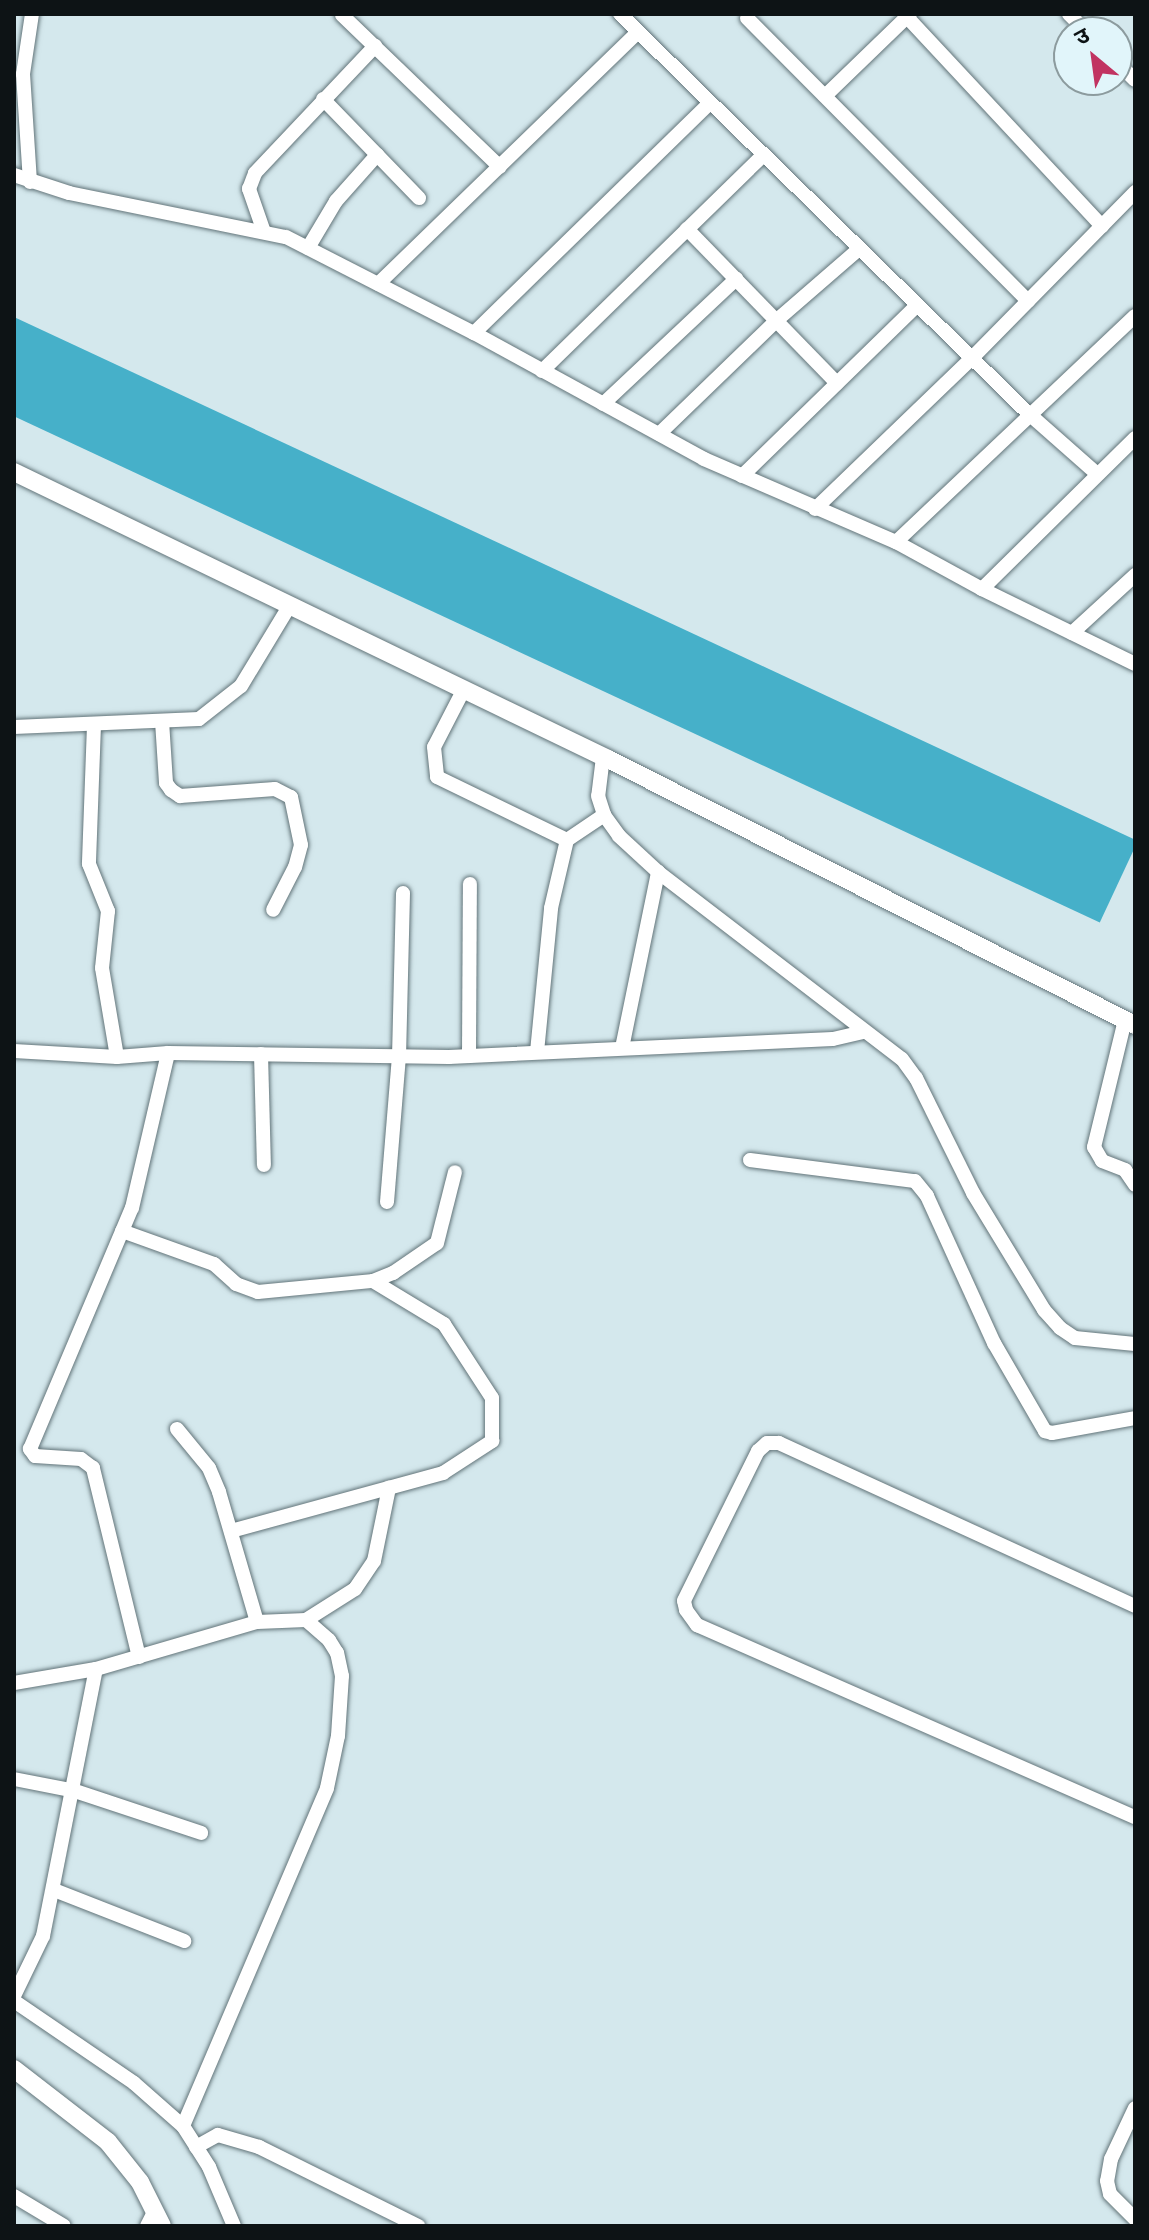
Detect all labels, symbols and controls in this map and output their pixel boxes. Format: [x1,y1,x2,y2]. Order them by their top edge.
north arrow [1053,16,1133,96]
text: उ [1071,24,1093,50]

